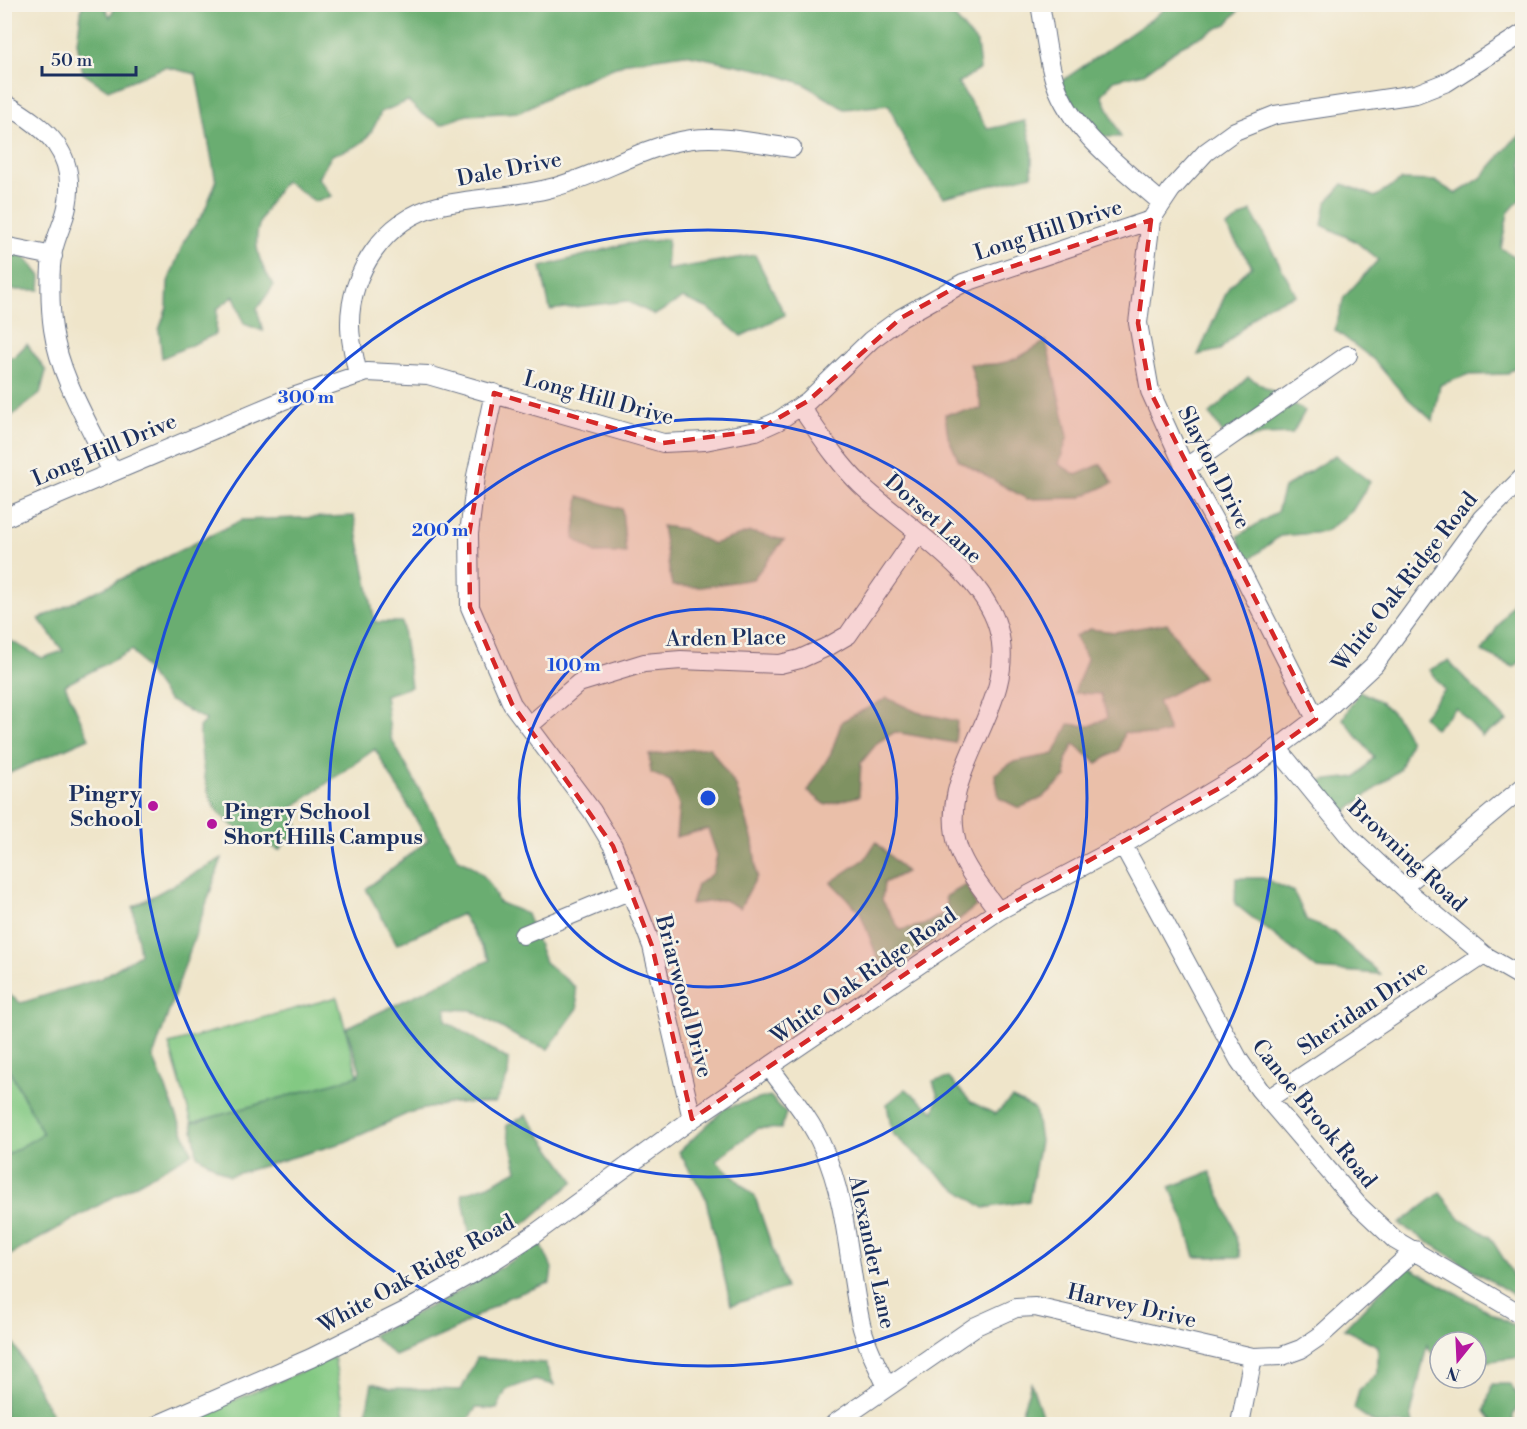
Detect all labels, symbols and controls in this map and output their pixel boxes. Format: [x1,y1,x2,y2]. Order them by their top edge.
scale bar [42,39,136,77]
text: 50 m [51,49,93,72]
street label: Dale Drive [454,146,564,193]
street label: Long Hill Drive [971,194,1126,267]
street label: Long Hill Drive [521,365,677,431]
text: 300 m [278,386,335,409]
street label: Slayton Drive [1171,402,1256,534]
street label: Long Hill Drive [28,408,181,493]
street label: Dorset Lane [879,468,987,570]
street label: White Oak Ridge Road [1326,486,1484,678]
text: 200 m [412,519,469,542]
street label: Arden Place [665,624,787,653]
text: 100 m [547,654,601,677]
place label: Pingry School [69,781,142,833]
centre of rings [698,788,718,808]
street label: Browning Road [1341,794,1472,918]
marker: Pingry School [146,799,160,813]
place label: Pingry School Short Hills Campus [224,799,423,851]
marker: Pingry School Short Hills Campus [205,817,219,831]
street label: White Oak Ridge Road [765,902,962,1051]
street label: Briarwood Drive [649,911,718,1080]
street label: Sheridan Drive [1293,955,1433,1062]
street label: Canoe Brook Road [1245,1034,1382,1194]
street label: Alexander Lane [842,1172,901,1331]
street label: White Oak Ridge Road [313,1209,520,1340]
street label: Harvey Drive [1064,1278,1199,1334]
north arrow [1428,1330,1488,1390]
text: N [1444,1362,1463,1385]

